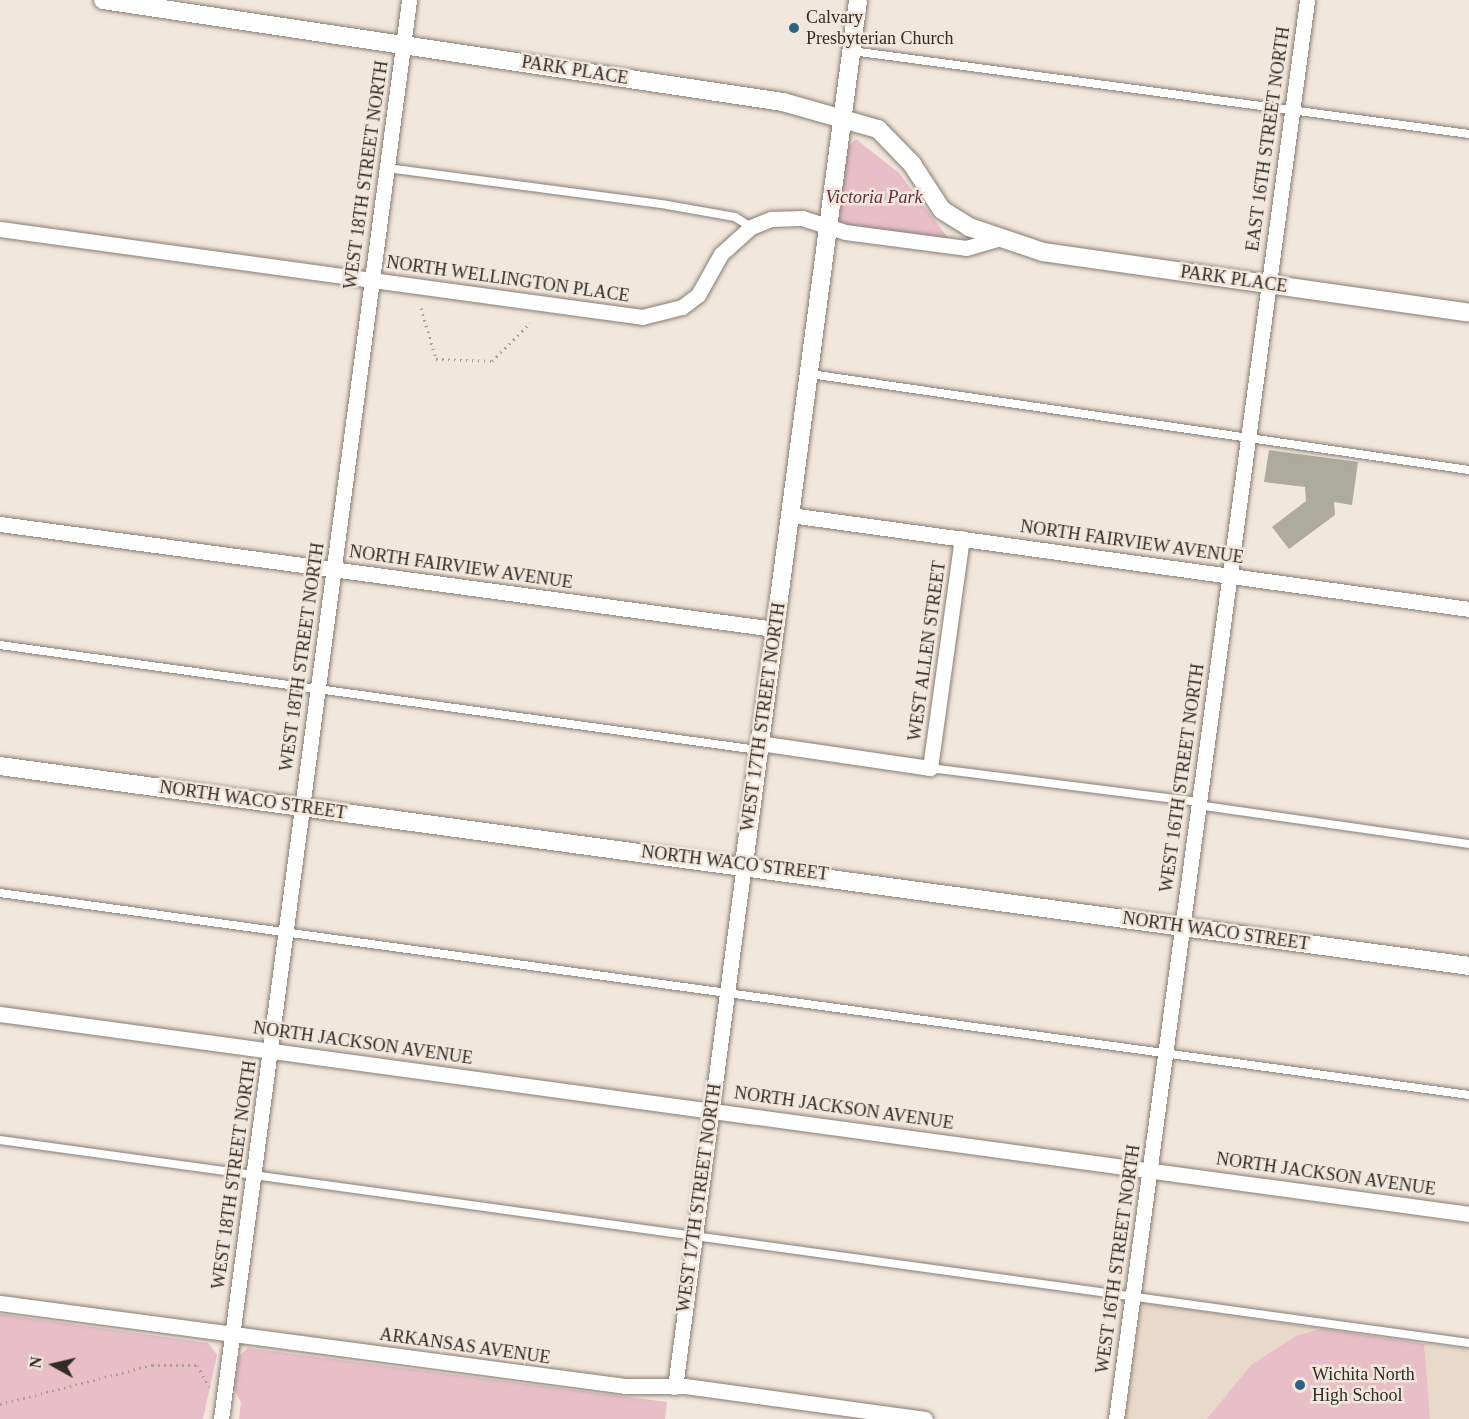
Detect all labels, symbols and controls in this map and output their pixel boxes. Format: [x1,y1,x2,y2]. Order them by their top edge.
place label: Calvary Presbyterian Church [806,7,953,50]
marker: Calvary Presbyterian Church [787,21,801,35]
street label: EAST 16TH STREET NORTH [1241,25,1295,253]
street label: PARK PLACE [520,51,630,89]
street label: WEST 18TH STREET NORTH [339,59,393,291]
park label: Victoria Park [825,186,923,208]
street label: NORTH WELLINGTON PLACE [385,251,631,307]
street label: PARK PLACE [1179,261,1289,297]
street label: NORTH FAIRVIEW AVENUE [1018,516,1246,568]
street label: WEST 18TH STREET NORTH [275,541,329,773]
street label: NORTH FAIRVIEW AVENUE [347,541,575,593]
street label: WEST ALLEN STREET [904,559,950,743]
street label: WEST 17TH STREET NORTH [736,601,790,833]
street label: WEST 16TH STREET NORTH [1155,662,1209,894]
street label: NORTH WACO STREET [158,776,348,824]
street label: NORTH WACO STREET [640,841,830,885]
street label: NORTH WACO STREET [1121,907,1311,955]
street label: NORTH JACKSON AVENUE [251,1017,475,1069]
street label: WEST 18TH STREET NORTH [207,1059,261,1291]
street label: WEST 17TH STREET NORTH [672,1082,726,1314]
street label: NORTH JACKSON AVENUE [732,1082,956,1134]
street label: WEST 16TH STREET NORTH [1091,1143,1145,1375]
street label: NORTH JACKSON AVENUE [1214,1148,1438,1200]
street label: ARKANSAS AVENUE [378,1323,552,1369]
north arrow [24,1335,84,1395]
text: N [26,1356,45,1369]
place label: Wichita North High School [1312,1364,1415,1406]
marker: Wichita North High School [1293,1378,1307,1392]

